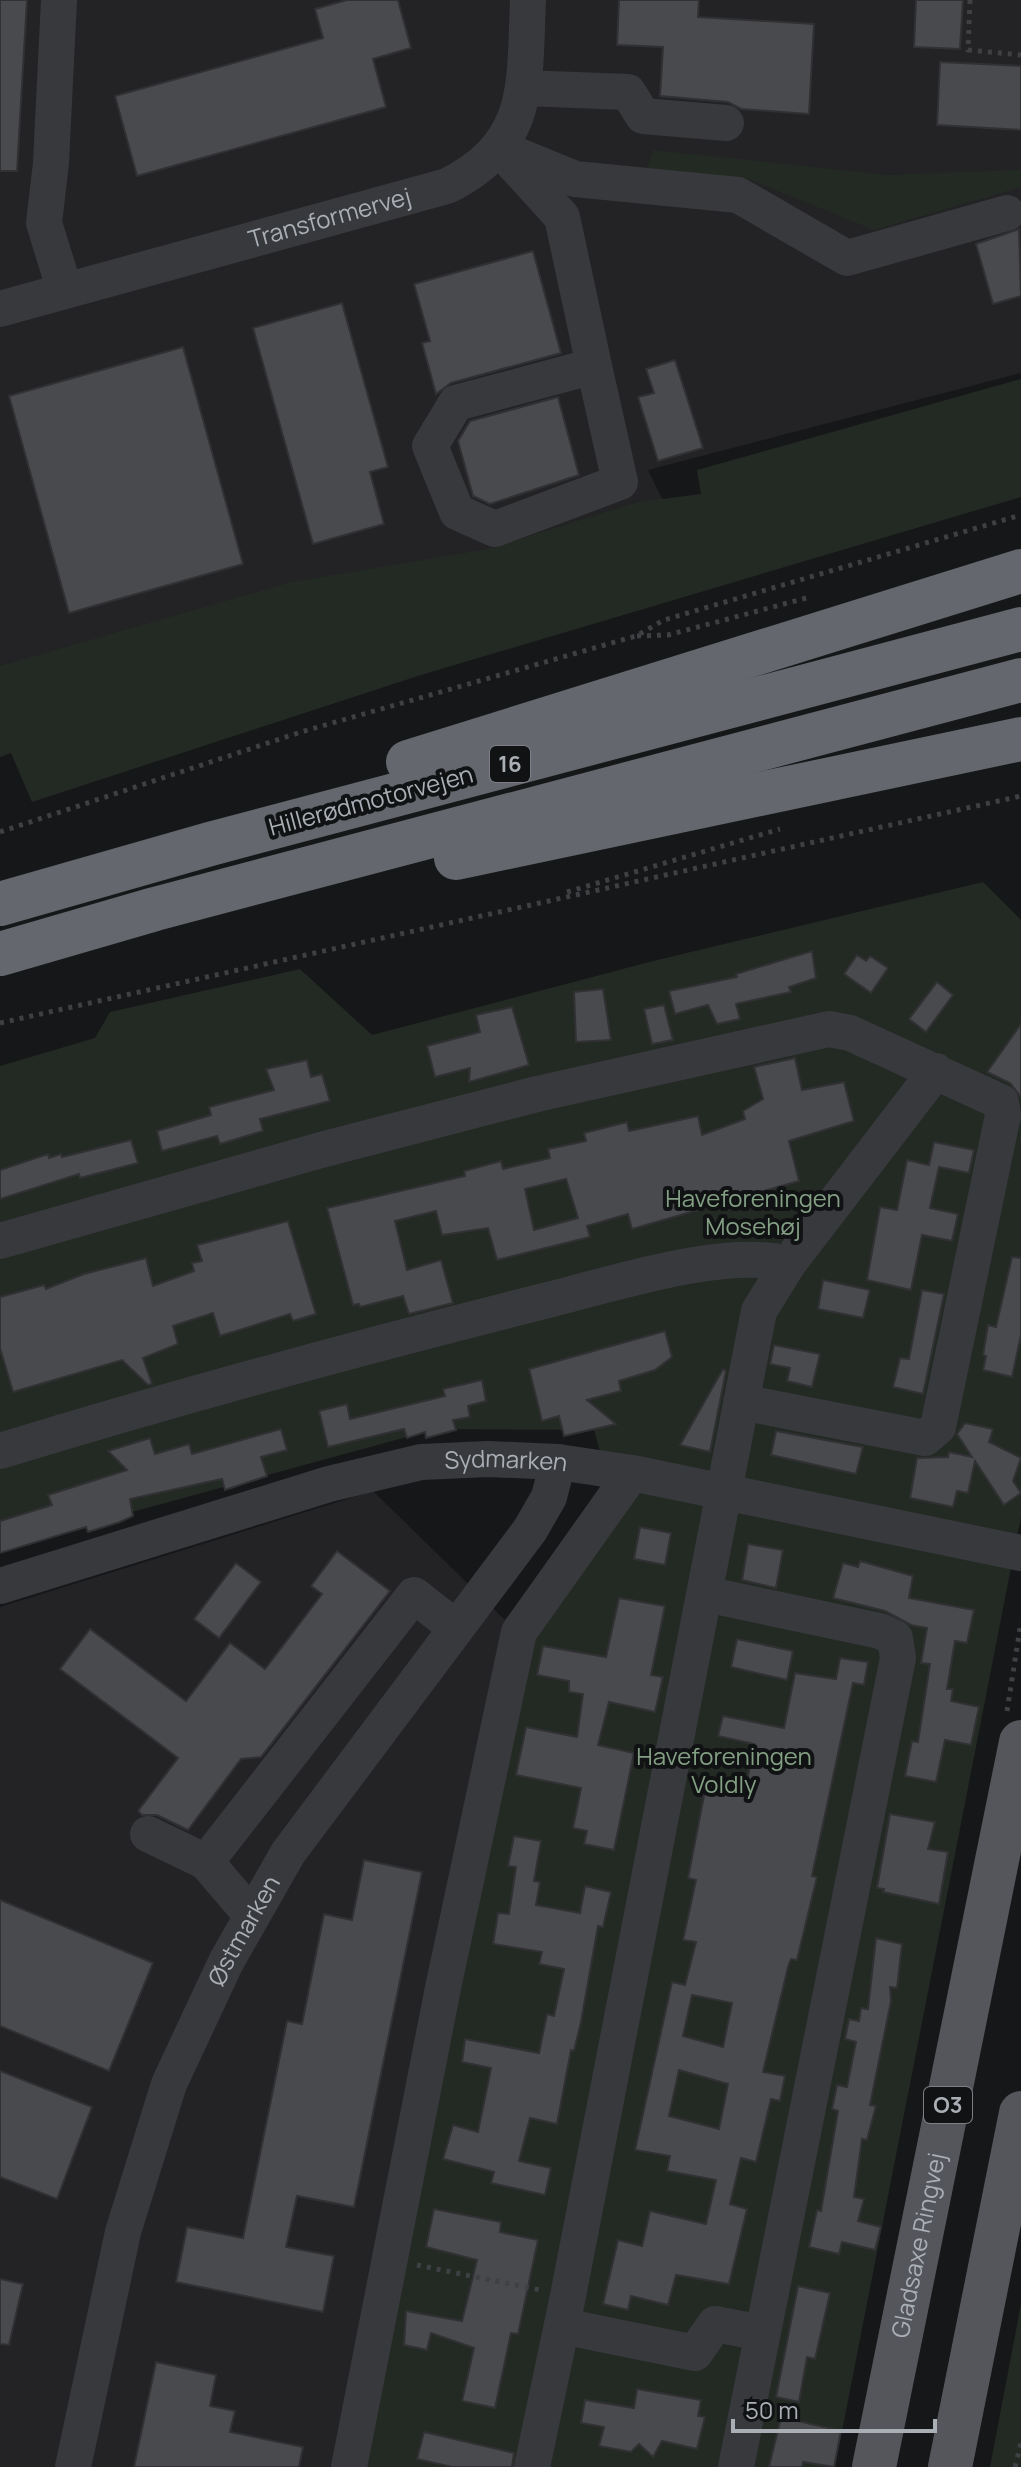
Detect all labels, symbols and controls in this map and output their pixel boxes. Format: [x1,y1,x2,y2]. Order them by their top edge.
street label: Transformervej [244,179,414,255]
road number: 16 [490,746,530,782]
street label: Hillerødmotorvejen [265,756,476,843]
park label: Haveforeningen Mosehøj [665,1181,841,1242]
street label: Sydmarken [444,1441,570,1478]
park label: Haveforeningen Voldly [636,1739,812,1800]
street label: Østmarken [199,1869,287,1991]
road number: O3 [924,2087,972,2123]
street label: Gladsaxe Ringvej [883,2150,952,2341]
scale bar [733,2383,935,2433]
text: 50 m [745,2393,799,2426]

